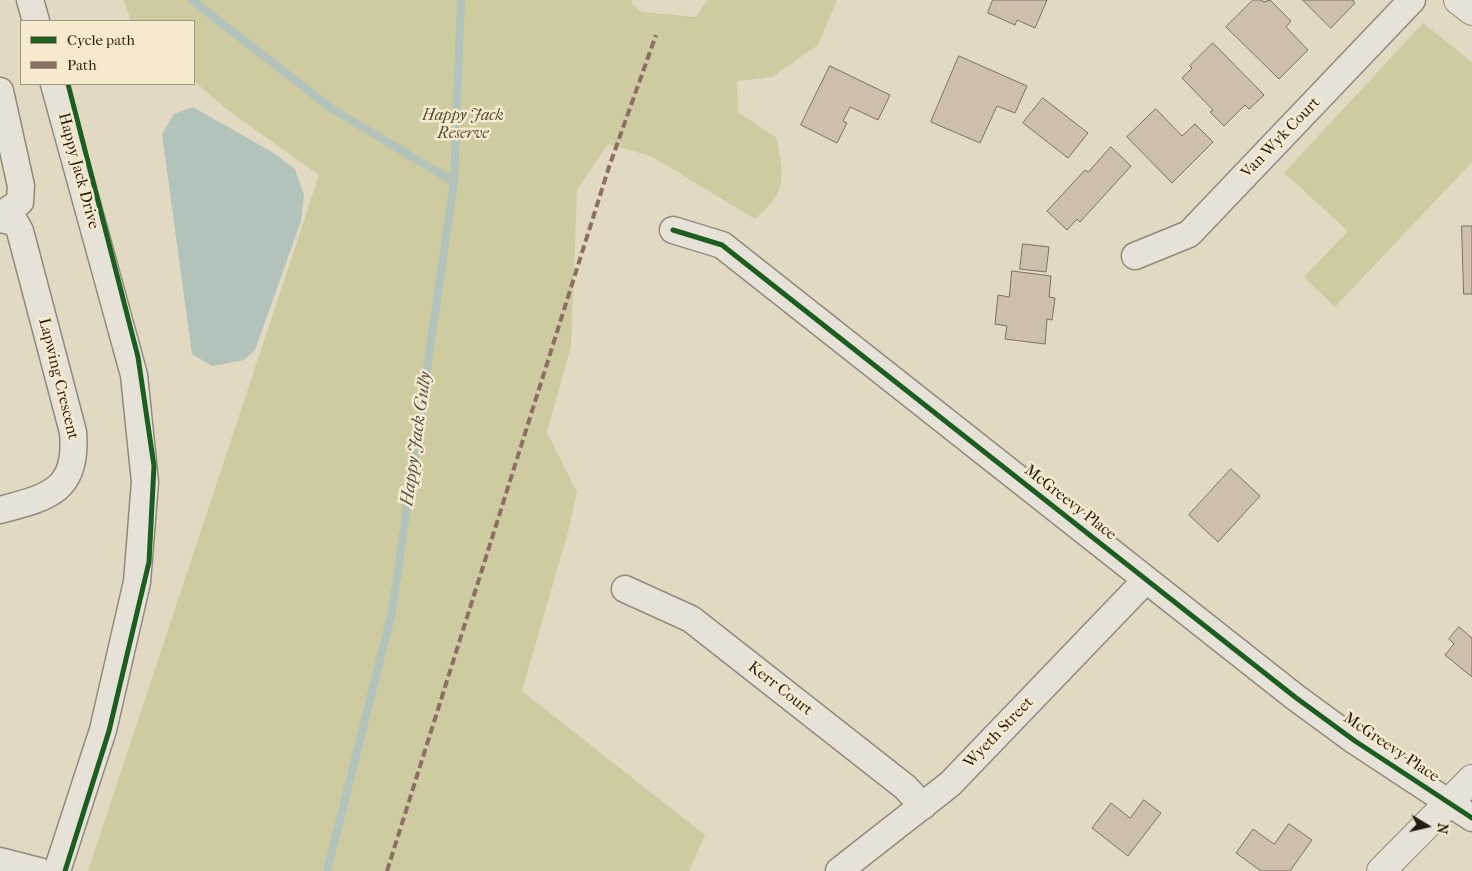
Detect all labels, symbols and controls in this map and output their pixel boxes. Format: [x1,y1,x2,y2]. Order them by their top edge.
legend [20,20,195,85]
text: Cycle path [67,31,135,49]
text: Path [67,56,97,74]
street label: Van Wyk Court [1238,93,1324,183]
park label: Happy Jack Reserve [422,106,504,144]
street label: Happy Jack Drive [53,111,103,231]
street label: Lapwing Crescent [34,316,82,442]
water label: Happy Jack Gully [397,371,437,507]
street label: McGreevy Place [1020,461,1120,545]
street label: Kerr Court [744,658,816,720]
street label: Wyeth Street [960,693,1038,773]
street label: McGreevy Place [1339,709,1443,787]
north arrow [1402,801,1452,851]
text: N [1433,822,1452,835]

